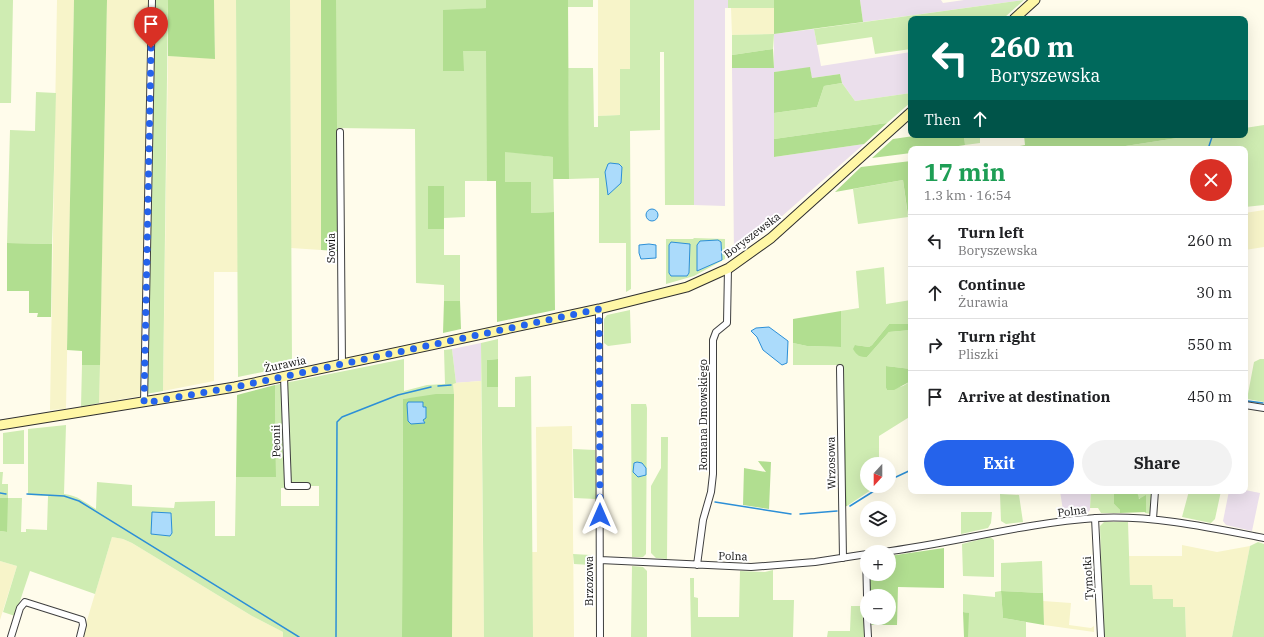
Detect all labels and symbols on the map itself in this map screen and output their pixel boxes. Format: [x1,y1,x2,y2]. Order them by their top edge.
pin [134,7.0,168,48]
street label: Boryszewska [721,209,783,261]
street label: Sowia [324,233,338,263]
street label: Żurawia [263,353,307,375]
street label: Romana Dmowskiego [696,359,710,471]
street label: Peonii [269,424,283,457]
street label: Wrzosowa [824,436,838,490]
north arrow [860,457,896,493]
position arrow [579,494,621,536]
street label: Polna [1057,502,1087,520]
street label: Polna [718,549,748,563]
street label: Tymotki [1080,555,1096,600]
street label: Brzozowa [582,556,596,606]

